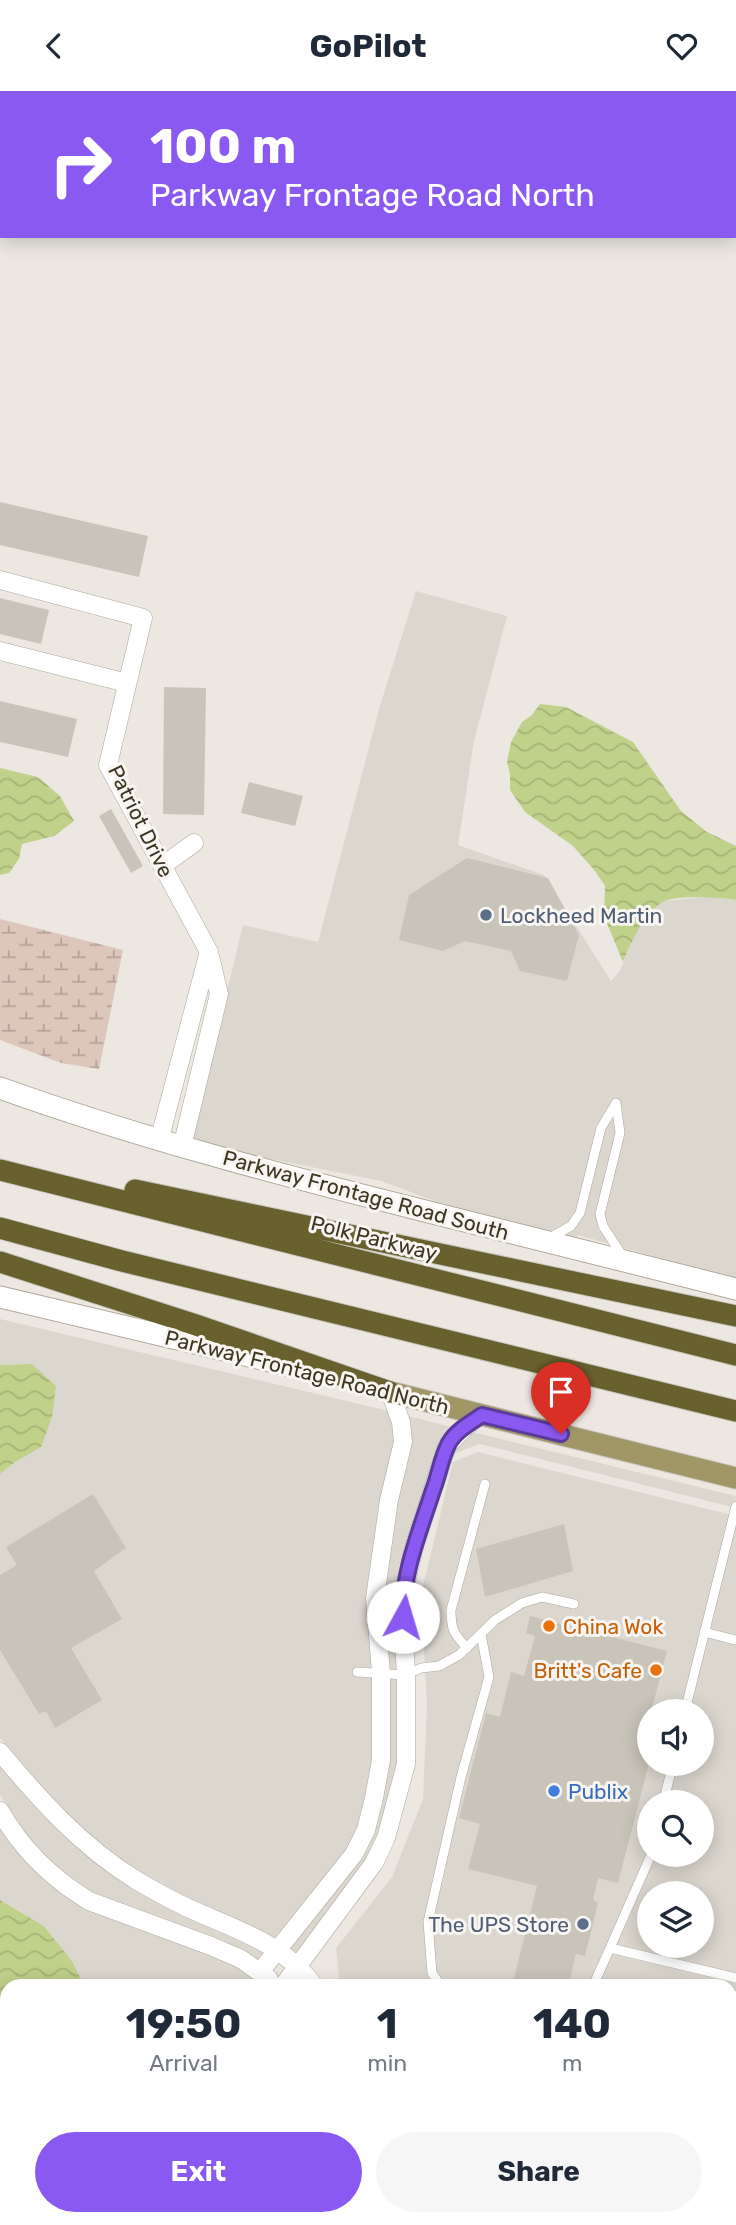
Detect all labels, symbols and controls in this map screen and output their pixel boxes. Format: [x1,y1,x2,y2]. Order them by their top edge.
icon: back [35,27,73,65]
text: GoPilot [310,27,426,65]
icon: heart [663,27,701,65]
text: 100 m [150,117,296,175]
icon: right [35,119,126,210]
text: Parkway Frontage Road North [150,176,595,214]
street label: Patriot Drive [103,761,179,881]
place label: Lockheed Martin [500,903,662,928]
marker: Lockheed Martin [478,907,494,923]
street label: Parkway Frontage Road South [220,1145,512,1245]
street label: Polk Parkway [308,1210,440,1266]
street label: Parkway Frontage Road North [162,1325,452,1419]
pin [531,1362,591,1434]
icon: arrive [542,1373,580,1411]
position arrow [366,1580,440,1654]
place label: China Wok [563,1614,663,1639]
marker: China Wok [541,1618,557,1634]
place label: Britt's Cafe [533,1658,642,1683]
marker: Britt's Cafe [648,1662,664,1678]
map controls [637,1699,714,1958]
button: sound [637,1699,714,1776]
place label: Publix [568,1779,628,1804]
marker: Publix [546,1783,562,1799]
button: search [637,1790,714,1867]
button: layers [637,1881,714,1958]
place label: The UPS Store [428,1912,569,1937]
marker: The UPS Store [575,1916,591,1932]
text: 19:50 [126,1999,242,2049]
text: 1 [377,1999,398,2049]
text: 140 [533,1999,611,2049]
text: Arrival [149,2049,218,2077]
text: min [367,2049,407,2077]
text: m [562,2049,582,2077]
button: Exit [35,2132,362,2212]
button: Share [376,2132,702,2212]

